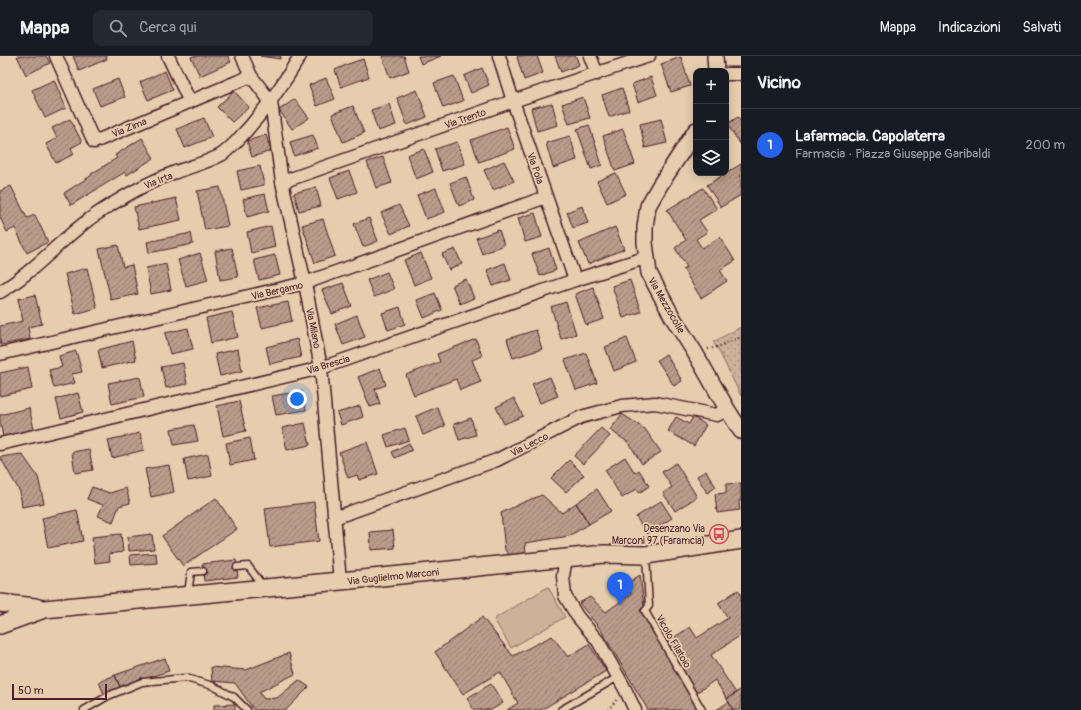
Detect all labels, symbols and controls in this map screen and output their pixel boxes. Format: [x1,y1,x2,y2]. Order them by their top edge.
search box [93,10,373,46]
text: Mappa [20,16,69,40]
icon: search [107,17,129,39]
text: Cerca qui [139,18,196,37]
text: Mappa [880,19,916,36]
text: Indicazioni [938,19,1000,36]
text: Salvati [1022,19,1061,36]
map controls [693,68,729,176]
button: + [693,68,729,104]
text: Vicino [757,72,801,93]
button: − [693,104,729,140]
street label: Via Trento [443,106,488,132]
street label: Via Zima [110,115,149,140]
text: Lafarmacia. Capolaterra [795,127,945,146]
text: 1 [767,137,773,153]
text: 200 m [1026,137,1065,153]
button: layers [693,140,729,176]
text: Farmacia · Piazza Giuseppe Garibaldi [795,146,990,162]
street label: Via Pola [524,151,546,186]
street label: Via Irta [142,170,175,192]
street label: Via Mezzocolle [645,275,687,336]
street label: Via Bergamo [250,279,305,303]
street label: Via Milano [303,307,323,350]
street label: Via Brescia [305,353,352,377]
your location [287,389,307,409]
street label: Via Lecco [509,430,551,459]
place label: Desenzano Via Marconi 97 (Faramcia) [612,523,705,547]
bus stop icon: Desenzano Via Marconi 97 (Faramcia) [708,523,730,545]
street label: Via Guglielmo Marconi [347,566,440,588]
pin: 1 [607,572,633,605]
street label: Vicolo Filatoio [653,613,693,671]
scale bar [12,682,107,701]
text: 50 m [18,684,44,697]

